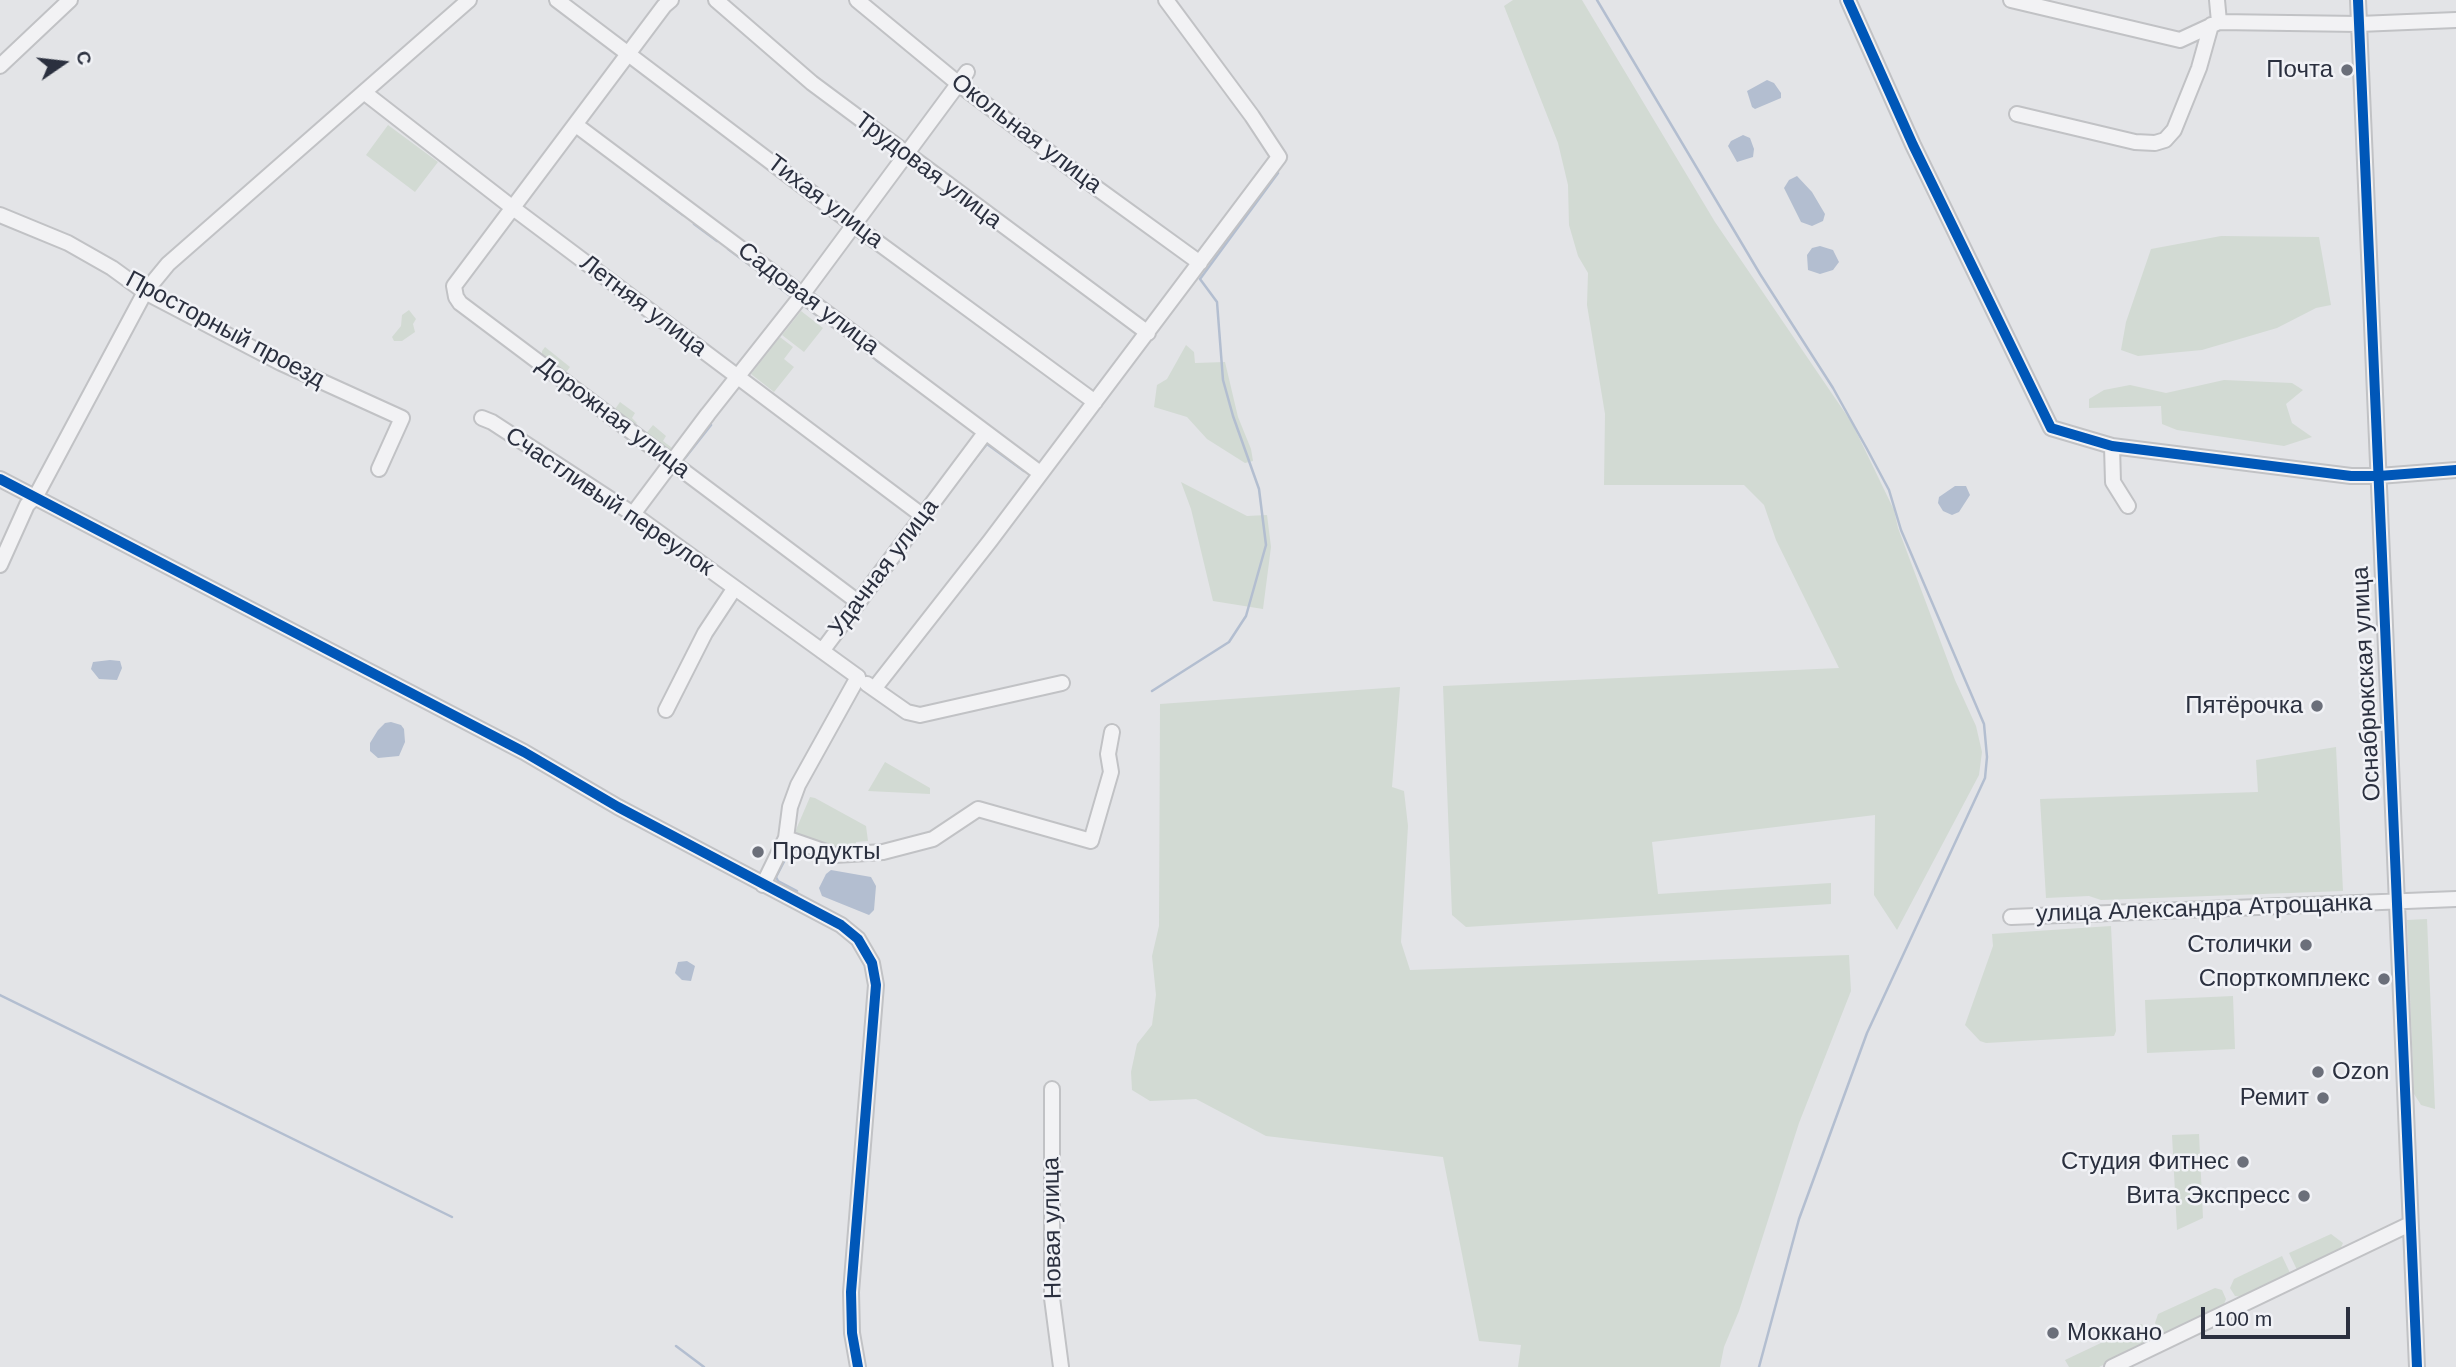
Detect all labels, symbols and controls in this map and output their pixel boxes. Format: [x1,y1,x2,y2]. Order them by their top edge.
north arrow [28,28,98,98]
text: С [72,49,96,67]
place label: Почта [2266,56,2333,84]
marker: Почта [2339,62,2355,78]
street label: Окольная улица [945,68,1107,200]
street label: Трудовая улица [849,106,1007,236]
street label: Тихая улица [761,149,889,255]
street label: Садовая улица [732,236,884,362]
street label: Летняя улица [574,249,712,363]
street label: Просторный проезд [121,265,329,395]
street label: Дорожная улица [531,351,695,485]
street label: Счастливый переулок [499,421,719,583]
street label: Удачная улица [823,493,945,643]
street label: Оснабрюкская улица [2346,566,2388,802]
place label: Пятёрочка [2185,692,2303,720]
marker: Пятёрочка [2309,698,2325,714]
place label: Продукты [772,838,880,866]
marker: Продукты [750,844,766,860]
street label: улица Александра Атрощанка [2035,889,2373,929]
place label: Столички [2187,931,2292,959]
marker: Столички [2298,937,2314,953]
place label: Спорткомплекс [2199,965,2370,993]
marker: Спорткомплекс [2376,971,2392,987]
place label: Ozon [2332,1058,2389,1086]
marker: Ozon [2310,1064,2326,1080]
place label: Ремит [2240,1084,2309,1112]
marker: Ремит [2315,1090,2331,1106]
place label: Студия Фитнес [2061,1148,2229,1176]
marker: Студия Фитнес [2235,1154,2251,1170]
street label: Новая улица [1037,1157,1069,1299]
place label: Вита Экспресс [2126,1182,2290,1210]
marker: Вита Экспресс [2296,1188,2312,1204]
scale bar [2204,1294,2353,1338]
text: 100 m [2214,1307,2272,1330]
place label: Моккано [2067,1319,2162,1347]
marker: Моккано [2045,1325,2061,1341]

